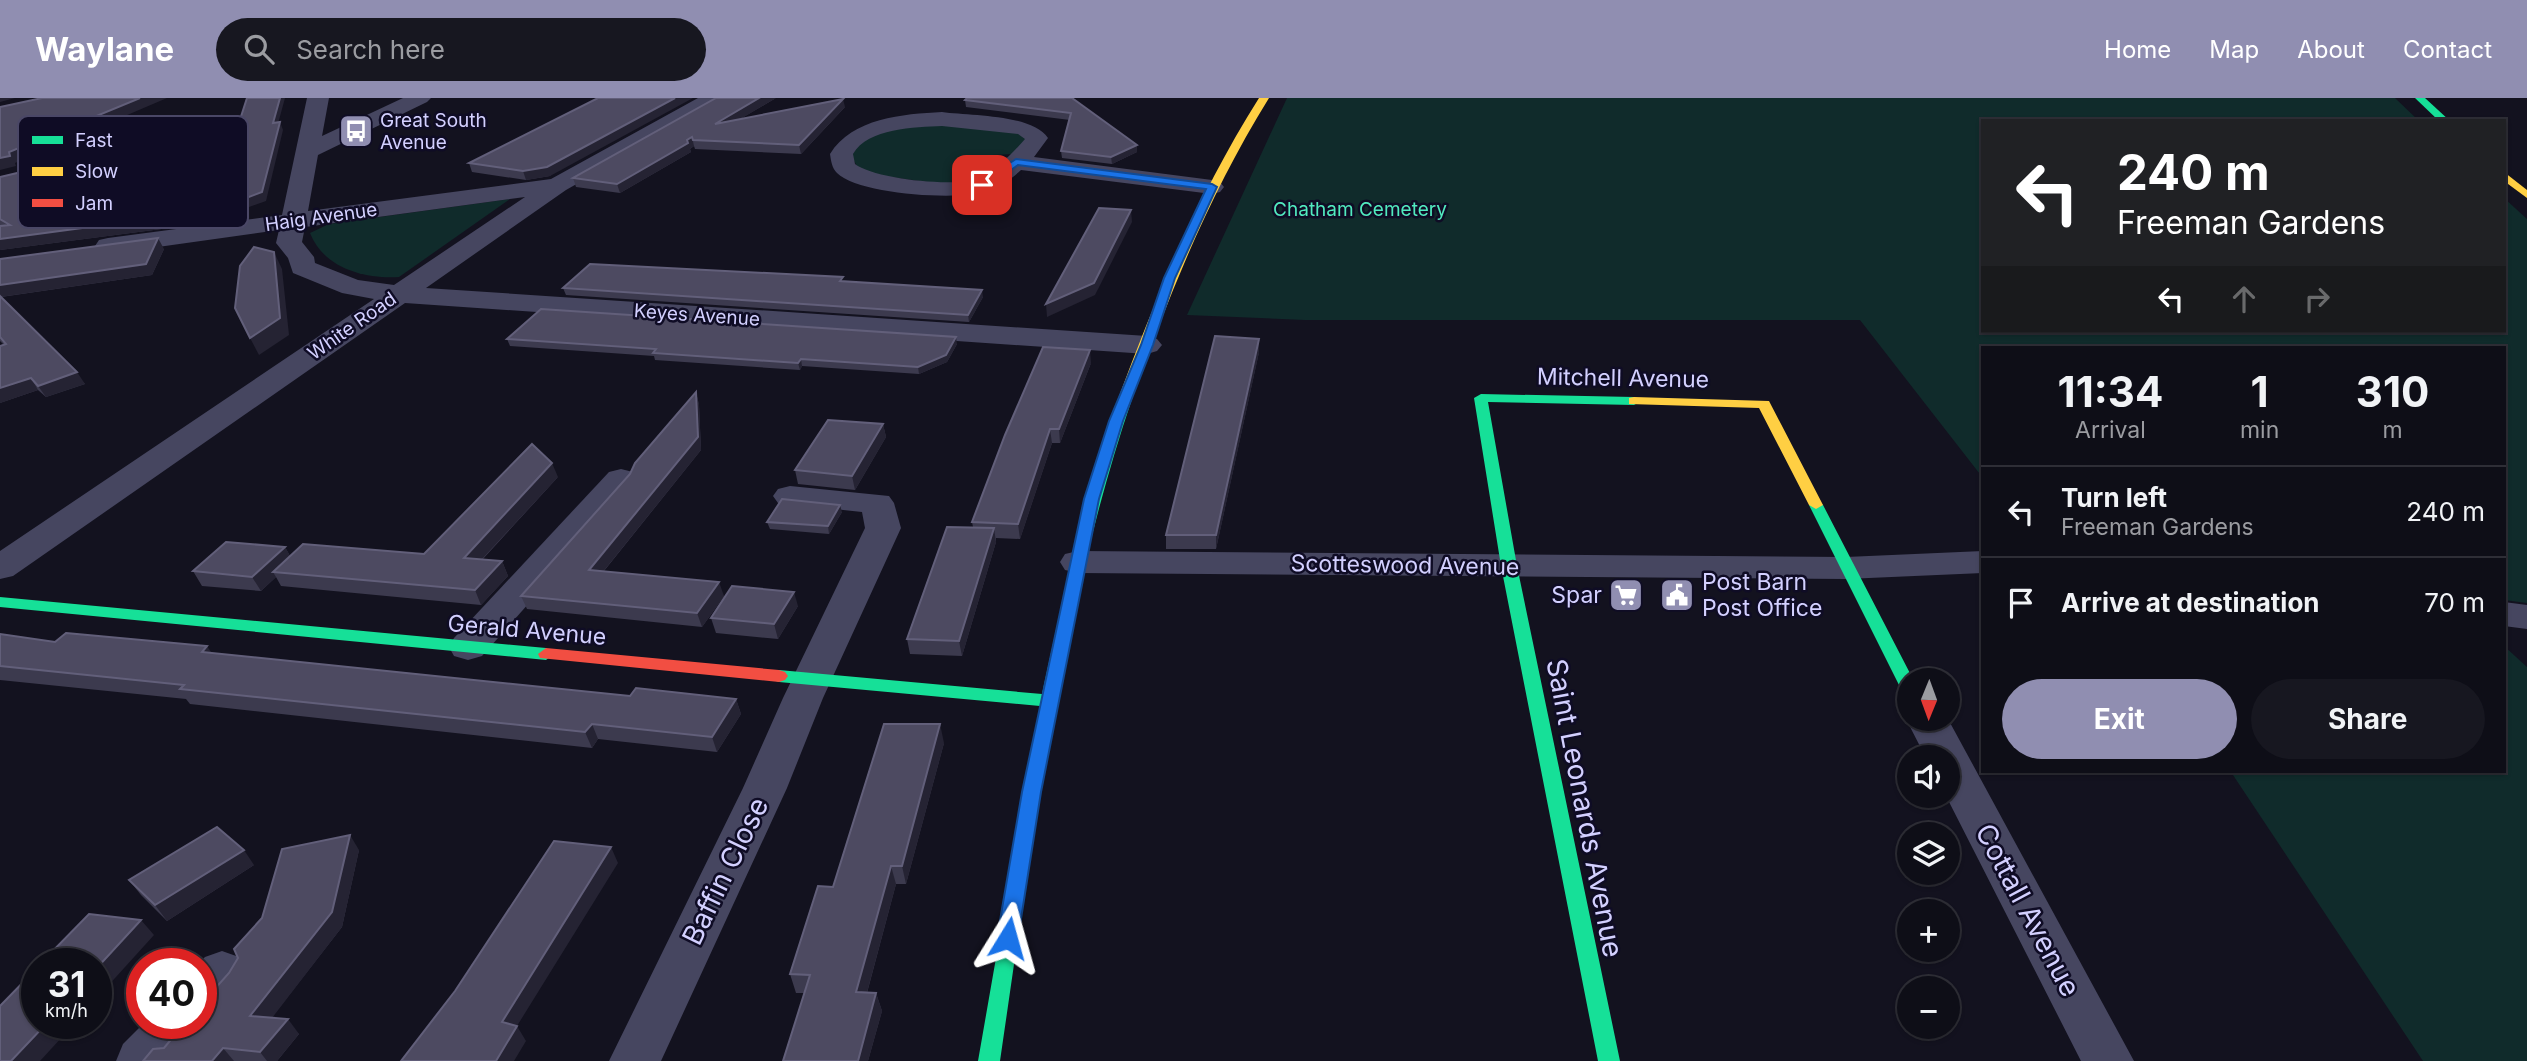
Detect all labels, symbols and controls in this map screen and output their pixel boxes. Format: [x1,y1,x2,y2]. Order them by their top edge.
search box [216,18,706,81]
text: Waylane [35,29,174,69]
icon: search [240,30,278,68]
text: Search here [296,34,445,65]
text: Home [2104,35,2171,64]
text: Map [2209,35,2259,64]
text: About [2297,35,2365,64]
text: Contact [2403,35,2492,64]
place label: Great South Avenue [380,109,487,154]
bus stop icon: Great South Avenue [337,112,375,150]
legend [18,116,248,228]
text: Fast [75,129,113,152]
text: 240 m [2117,143,2270,202]
icon: left [2002,147,2093,238]
pin [952,155,1012,215]
text: Slow [75,160,118,183]
icon: arrive [963,166,1001,204]
text: Jam [75,192,113,215]
street label: Haig Avenue [263,198,379,236]
park label: Chatham Cemetery [1273,198,1447,221]
text: Freeman Gardens [2117,203,2385,242]
icon: left [2152,280,2190,318]
icon: ahead [2225,280,2263,318]
icon: right [2298,280,2336,318]
street label: White Road [303,287,401,365]
street label: Keyes Avenue [633,299,761,331]
street label: Mitchell Avenue [1537,362,1709,394]
text: 11:34 [2058,366,2163,417]
text: 1 [2251,366,2269,417]
text: 310 [2356,366,2429,417]
text: Arrival [2075,416,2146,444]
text: min [2240,416,2279,444]
text: m [2383,416,2403,444]
text: Turn left [2061,482,2167,513]
icon: left [2002,493,2040,531]
text: 240 m [2406,496,2485,527]
text: Freeman Gardens [2061,513,2254,541]
street label: Scotteswood Avenue [1290,549,1520,581]
place label: Post Barn Post Office [1702,568,1822,622]
supermarket icon: Spar [1607,576,1645,614]
public building icon: Post Barn Post Office [1658,576,1696,614]
place label: Spar [1551,581,1602,609]
icon: arrive [2002,584,2040,622]
text: Arrive at destination [2061,587,2320,618]
text: 70 m [2424,587,2485,618]
street label: Gerald Avenue [447,609,607,651]
street label: Saint Leonards Avenue [1539,656,1631,960]
north arrow [1897,668,1960,732]
map controls [1897,668,1960,1039]
button: Exit [2002,679,2237,759]
button: Share [2251,679,2485,759]
button: sound [1897,745,1960,808]
street label: Baffin Close [675,792,775,950]
street label: Cottall Avenue [1968,818,2088,1002]
button: layers [1897,822,1960,885]
button: + [1897,899,1960,962]
position arrow [971,901,1045,975]
speed limit sign: 40 [126,948,217,1039]
text: 31 [48,963,85,1005]
button: − [1897,976,1960,1039]
text: km/h [45,1000,88,1021]

